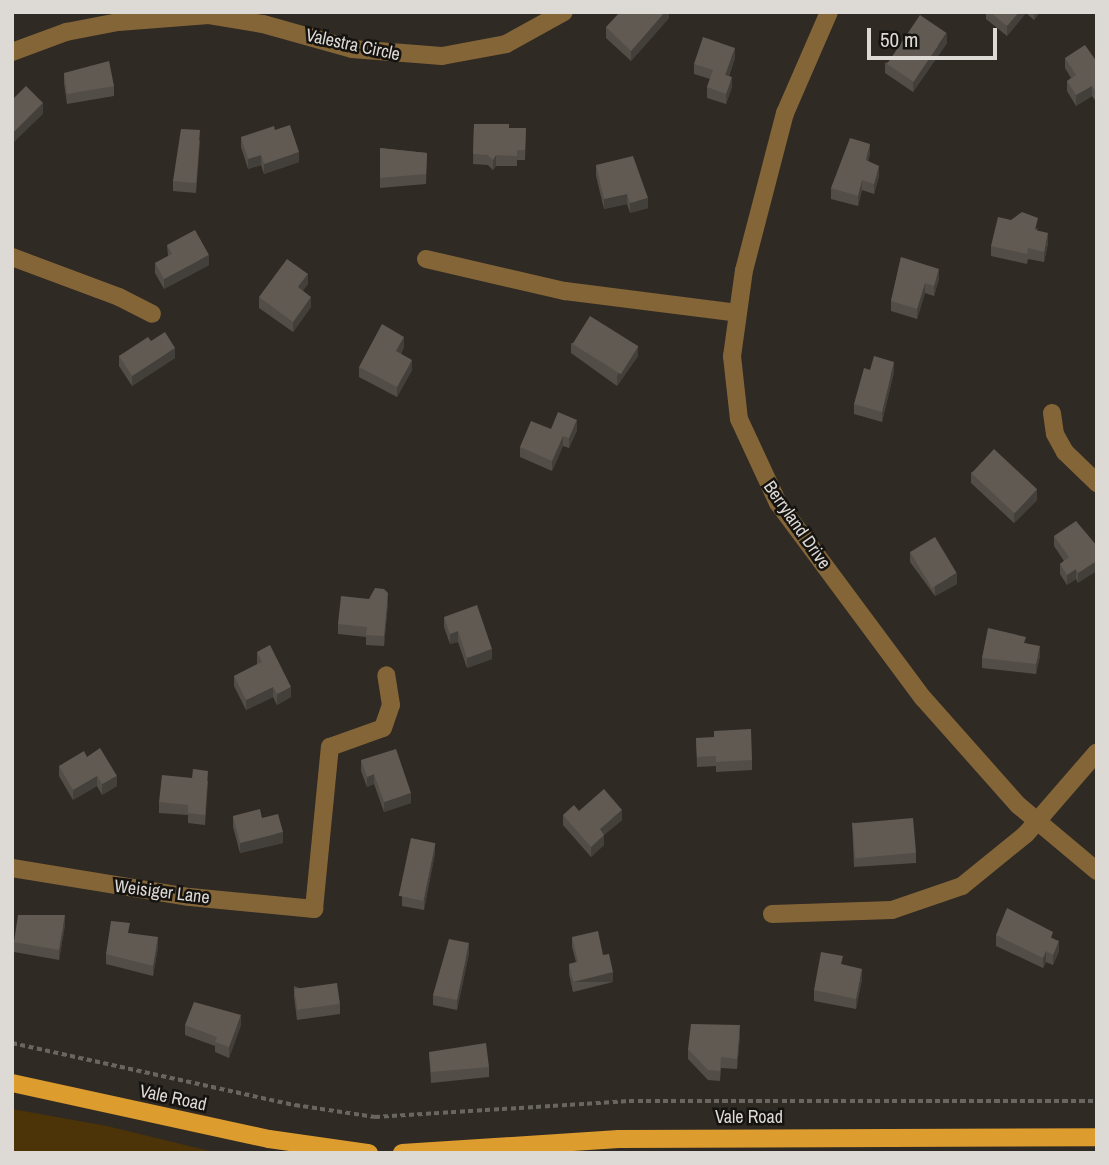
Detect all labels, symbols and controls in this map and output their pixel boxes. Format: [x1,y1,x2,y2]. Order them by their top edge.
scale bar [871,14,1000,58]
street label: Valestra Circle [304,24,402,66]
text: 50 m [880,25,918,54]
street label: Berryland Drive [759,477,835,573]
street label: Weisiger Lane [113,875,211,909]
street label: Vale Road [138,1080,208,1116]
street label: Vale Road [715,1106,783,1128]

